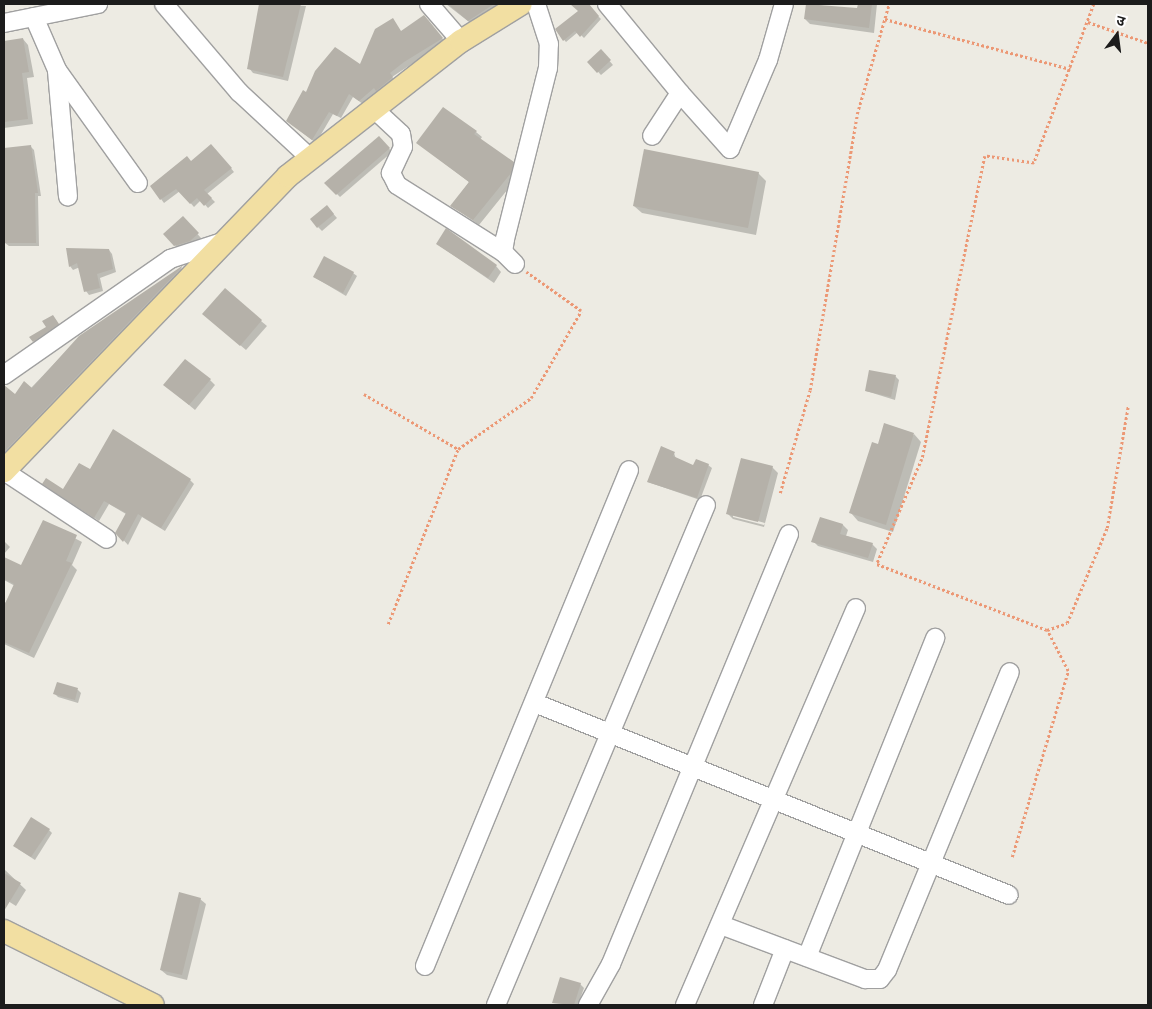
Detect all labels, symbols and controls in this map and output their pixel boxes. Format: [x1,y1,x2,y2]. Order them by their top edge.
north arrow [1092,10,1142,60]
text: उ [1115,12,1127,29]

